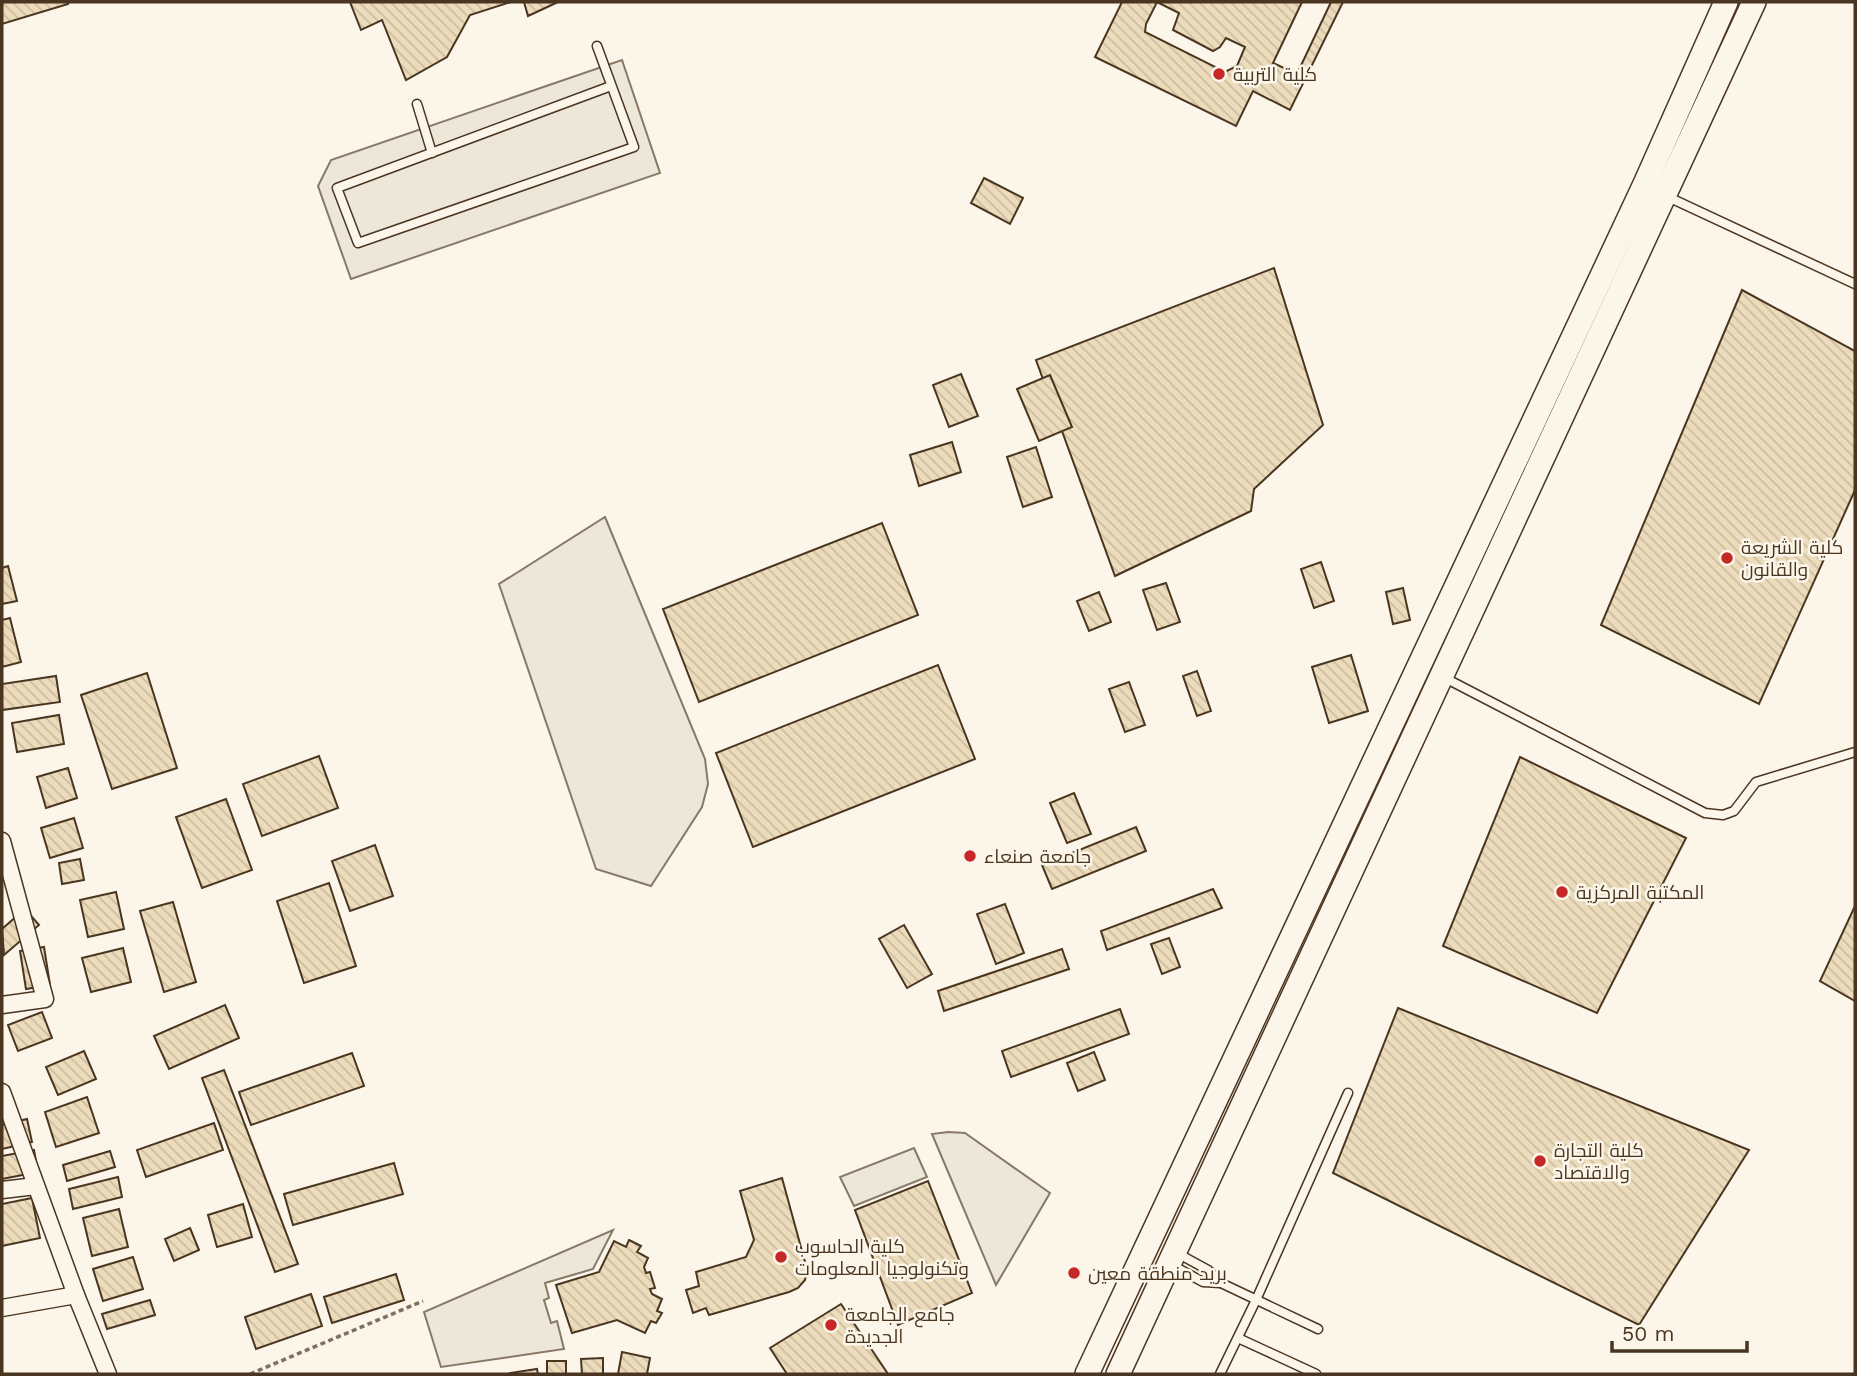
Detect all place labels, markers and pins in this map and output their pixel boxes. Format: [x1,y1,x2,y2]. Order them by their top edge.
place label: كلية التربية [1233,63,1317,86]
marker: كلية التربية [1211,66,1227,82]
place label: كلية الشريعة والقانون [1741,536,1843,581]
marker: كلية الشريعة والقانون [1719,550,1735,566]
place label: جامعة صنعاء [984,845,1091,868]
marker: جامعة صنعاء [962,848,978,864]
place label: المكتبة المركزية [1576,881,1704,904]
marker: المكتبة المركزية [1554,884,1570,900]
place label: كلية التجارة والاقتصاد [1554,1139,1644,1184]
marker: كلية التجارة والاقتصاد [1532,1153,1548,1169]
place label: كلية الحاسوب وتكنولوجيا المعلومات [795,1235,969,1280]
marker: كلية الحاسوب وتكنولوجيا المعلومات [773,1249,789,1265]
place label: بريد منطقة معين [1088,1262,1227,1285]
marker: بريد منطقة معين [1066,1265,1082,1281]
place label: جامع الجامعة الجديدة [845,1303,954,1348]
marker: جامع الجامعة الجديدة [823,1317,839,1333]

